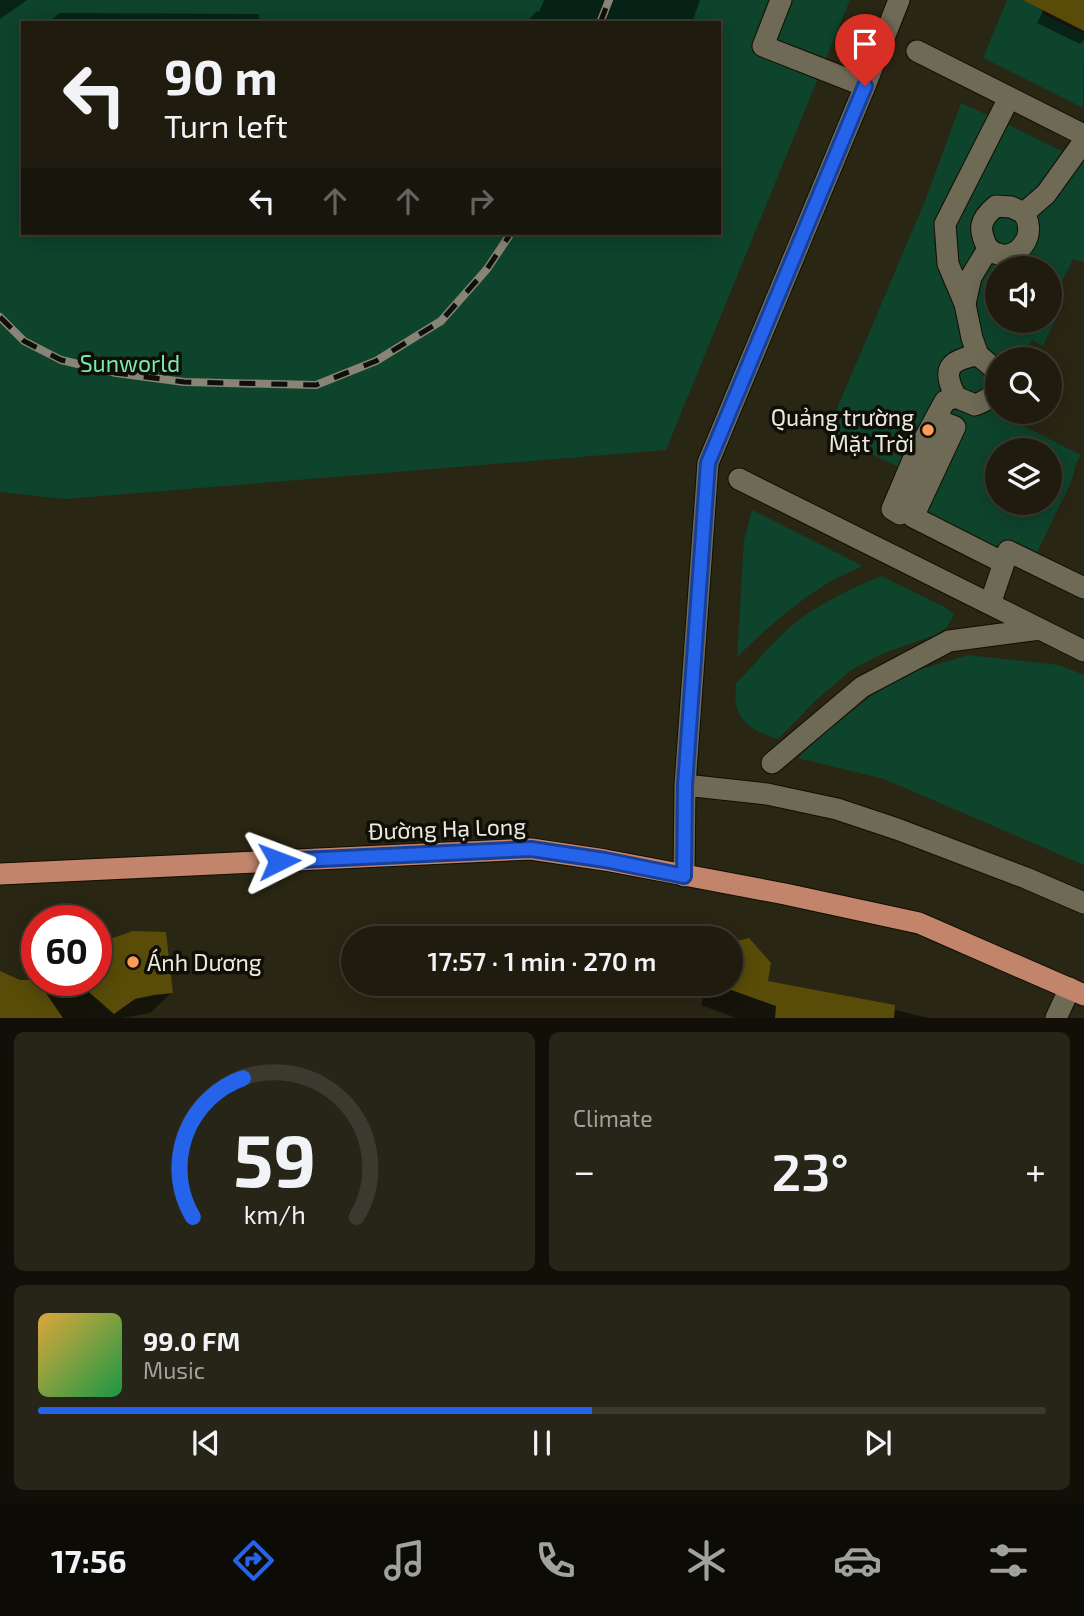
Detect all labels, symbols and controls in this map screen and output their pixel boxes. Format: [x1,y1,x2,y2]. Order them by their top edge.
pin [835,14,895,86]
icon: arrive [846,25,884,63]
text: 90 m [164,46,278,105]
icon: left [49,49,140,140]
text: Turn left [164,106,288,144]
icon: left [243,182,281,220]
icon: ahead [316,182,354,220]
icon: ahead [389,182,427,220]
icon: right [462,182,500,220]
map controls [985,256,1062,515]
button: sound [985,256,1062,333]
button: search [985,347,1062,424]
park label: Sunworld [80,349,180,377]
place label: Quảng trường Mặt Trời [771,403,914,457]
marker: Quảng trường Mặt Trời [920,422,936,438]
button: layers [985,438,1062,515]
street label: Đường Hạ Long [368,811,527,845]
position arrow [242,824,316,898]
speed limit sign: 60 [21,905,112,996]
text: 17:57 · 1 min · 270 m [428,945,656,976]
place label: Ánh Dương [147,948,262,976]
marker: Ánh Dương [125,954,141,970]
text: Climate [573,1104,653,1132]
text: 59 [233,1115,316,1203]
text: 23° [771,1139,849,1201]
text: − [573,1147,595,1193]
text: + [1025,1147,1046,1193]
text: km/h [243,1199,306,1229]
text: 99.0 FM [143,1325,240,1356]
text: Music [143,1356,205,1384]
icon: previous [187,1424,225,1462]
icon: pause [523,1424,561,1462]
icon: next [859,1424,897,1462]
icon: directions [229,1536,278,1585]
icon: music [380,1536,429,1585]
icon: phone [531,1536,580,1585]
icon: climate [682,1536,731,1585]
icon: car [833,1536,882,1585]
icon: filters [984,1536,1033,1585]
text: 17:56 [51,1541,127,1579]

